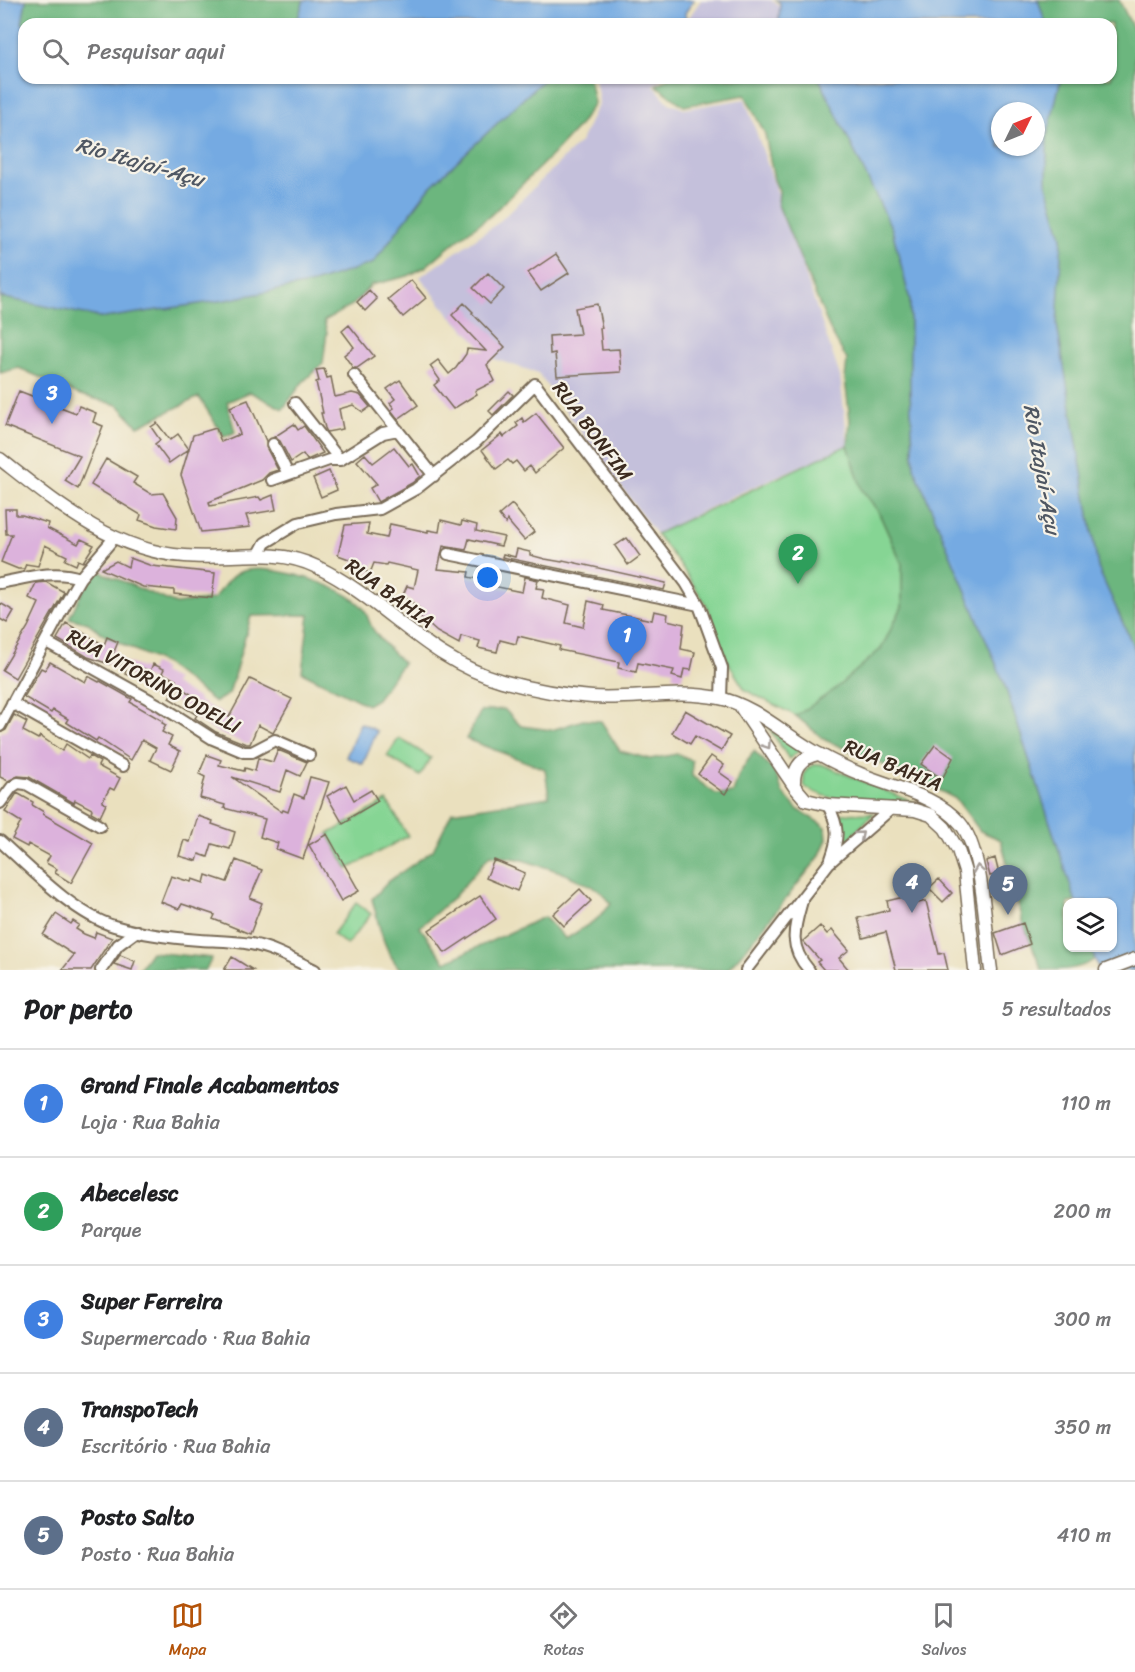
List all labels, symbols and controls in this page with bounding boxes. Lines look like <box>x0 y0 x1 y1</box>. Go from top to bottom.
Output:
search box <box>18 18 1117 84</box>
text: Pesquisar aqui <box>87 32 225 71</box>
icon: search <box>39 35 72 68</box>
north arrow <box>991 102 1045 156</box>
water label: Rio Itajaí-Açu <box>72 126 211 199</box>
pin: 3 <box>32 374 72 424</box>
street label: RUA BONFIM <box>543 374 642 489</box>
water label: Rio Itajaí-Açu <box>1012 401 1073 540</box>
pin: 2 <box>778 534 818 584</box>
street label: RUA BAHIA <box>338 549 442 638</box>
your location <box>473 563 502 592</box>
pin: 1 <box>608 616 646 666</box>
street label: RUA VITORINO ODELLI <box>60 619 247 744</box>
street label: RUA BAHIA <box>838 729 947 802</box>
one-way arrow <box>760 739 771 750</box>
one-way arrow <box>853 831 864 842</box>
pin: 4 <box>892 864 932 913</box>
one-way arrow <box>973 865 985 874</box>
pin: 5 <box>988 866 1028 915</box>
map controls <box>1063 898 1117 952</box>
button: layers <box>1063 898 1117 952</box>
text: Por perto <box>24 986 132 1032</box>
text: 5 resultados <box>1002 992 1111 1027</box>
text: Grand Finale Acabamentos <box>81 1066 339 1105</box>
text: 1 <box>39 1086 48 1121</box>
text: 110 m <box>1061 1086 1111 1121</box>
text: Loja · Rua Bahia <box>81 1105 220 1140</box>
text: Abecelesc <box>81 1174 179 1213</box>
text: 2 <box>38 1194 49 1229</box>
text: 200 m <box>1054 1194 1111 1229</box>
text: Parque <box>81 1213 141 1248</box>
text: Super Ferreira <box>81 1282 222 1321</box>
text: 3 <box>38 1302 49 1337</box>
text: 300 m <box>1054 1302 1111 1337</box>
text: Supermercado · Rua Bahia <box>81 1321 310 1356</box>
text: TranspoTech <box>81 1390 198 1429</box>
text: 4 <box>37 1410 50 1445</box>
text: 350 m <box>1055 1410 1111 1445</box>
text: Escritório · Rua Bahia <box>81 1429 270 1464</box>
text: Posto Salto <box>81 1498 194 1537</box>
text: 5 <box>37 1518 50 1553</box>
text: 410 m <box>1057 1518 1111 1553</box>
text: Posto · Rua Bahia <box>81 1537 234 1572</box>
tab: Mapa <box>169 1599 206 1664</box>
tab: Rotas <box>544 1599 584 1664</box>
tab: Salvos <box>921 1599 966 1664</box>

